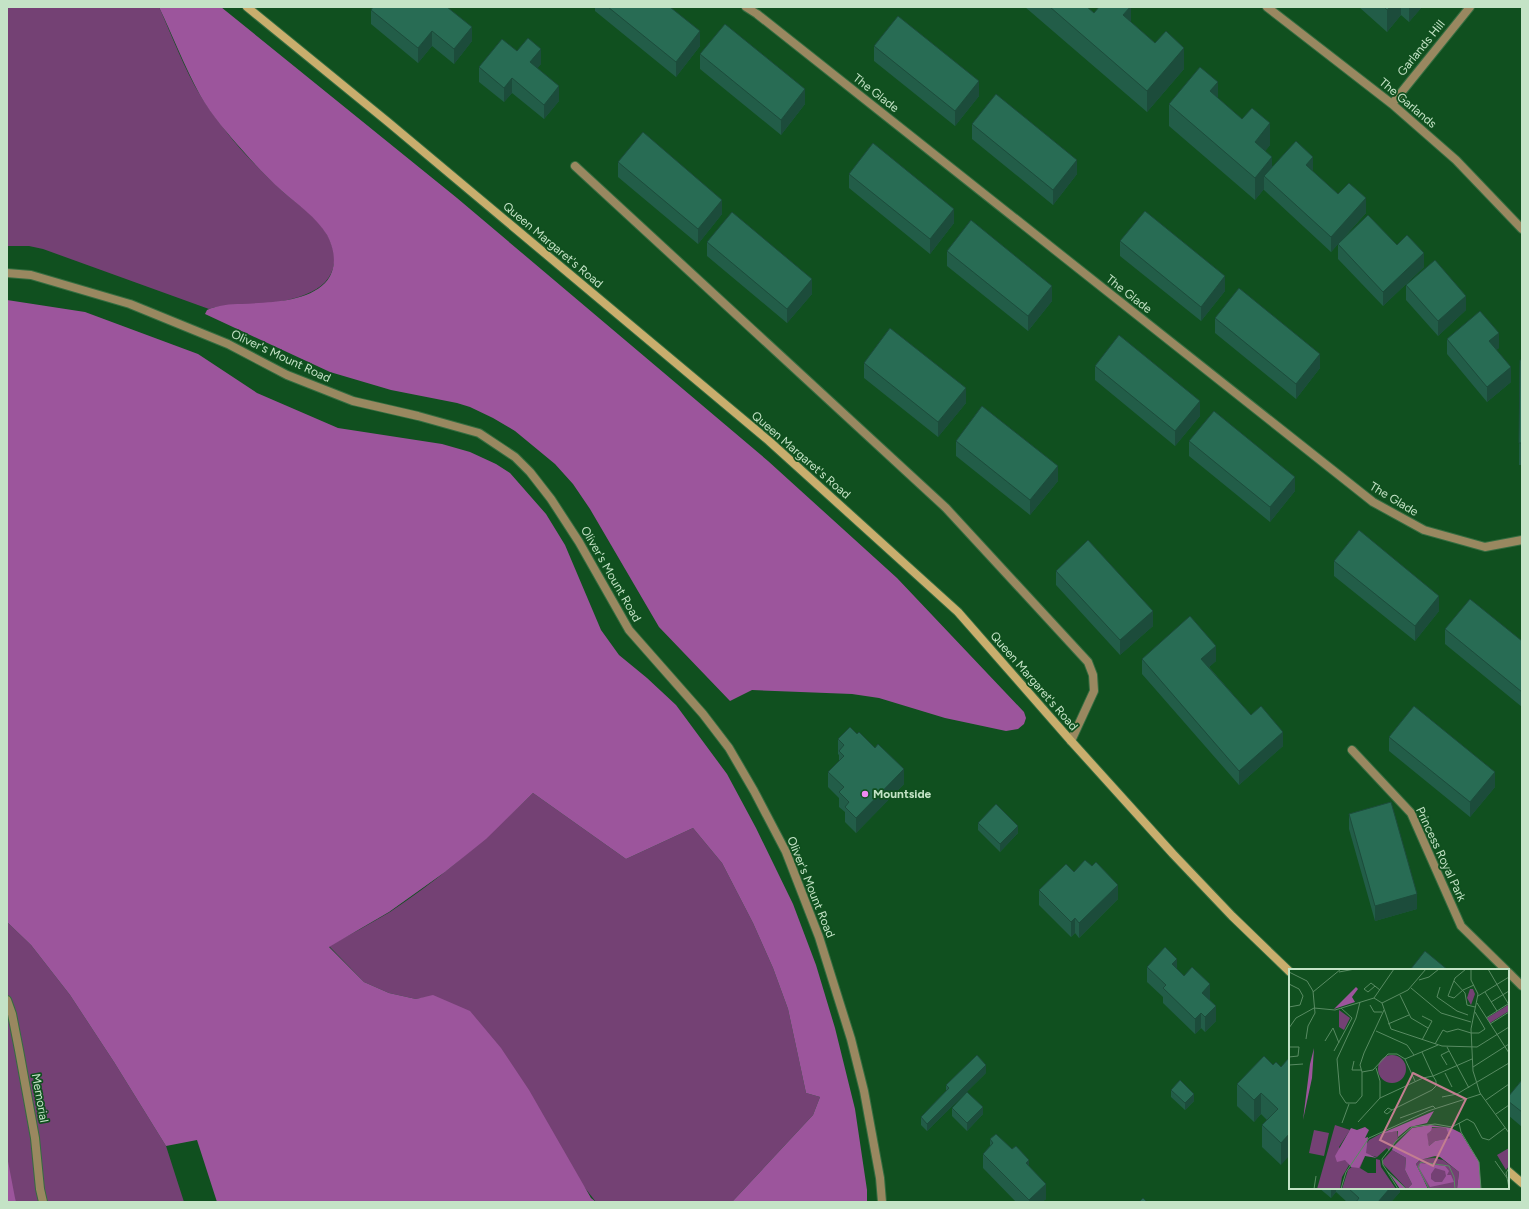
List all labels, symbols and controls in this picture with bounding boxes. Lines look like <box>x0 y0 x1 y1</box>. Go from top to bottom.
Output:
street label: Garlands Hill <box>1394 17 1448 79</box>
street label: The Glade <box>850 71 902 116</box>
street label: The Garlands <box>1377 75 1440 131</box>
street label: Queen Margaret's Road <box>500 199 606 291</box>
street label: The Glade <box>1103 272 1155 317</box>
street label: Oliver's Mount Road <box>229 327 333 385</box>
street label: Queen Margaret's Road <box>749 408 853 502</box>
street label: The Glade <box>1367 479 1421 519</box>
street label: Oliver's Mount Road <box>578 524 644 624</box>
street label: Queen Margaret's Road <box>987 629 1081 733</box>
place label: Mountside <box>873 787 932 801</box>
marker: Mountside <box>860 789 870 799</box>
street label: Princess Royal Park <box>1413 805 1469 904</box>
street label: Oliver's Mount Road <box>784 834 838 940</box>
inset map <box>1289 969 1509 1189</box>
street label: Memorial <box>29 1072 51 1124</box>

